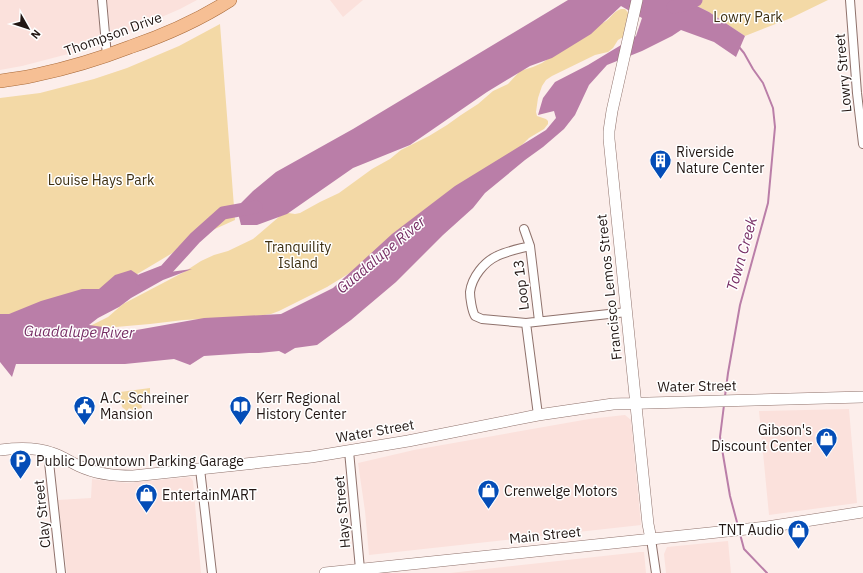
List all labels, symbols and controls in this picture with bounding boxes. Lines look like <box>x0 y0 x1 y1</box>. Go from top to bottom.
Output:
north arrow <box>8 8 48 48</box>
street label: Thompson Drive <box>62 8 165 60</box>
park label: Lowry Park <box>713 8 783 26</box>
text: N <box>28 27 44 42</box>
street label: Lowry Street <box>831 33 855 113</box>
place label: Riverside Nature Center <box>676 143 764 177</box>
building icon: Riverside Nature Center <box>648 147 674 180</box>
park label: Louise Hays Park <box>48 171 155 189</box>
water label: Guadalupe River <box>332 212 429 297</box>
street label: Francisco Lemos Street <box>592 213 626 361</box>
water label: Town Creek <box>722 215 761 293</box>
park label: Tranquility Island <box>265 238 331 272</box>
street label: Loop 13 <box>509 259 533 311</box>
water label: Guadalupe River <box>24 321 135 342</box>
street label: Water Street <box>657 376 737 396</box>
place label: A.C. Schreiner Mansion <box>100 389 189 423</box>
place label: Kerr Regional History Center <box>256 389 346 423</box>
public building icon: A.C. Schreiner Mansion <box>72 393 98 426</box>
library icon: Kerr Regional History Center <box>227 393 253 426</box>
street label: Water Street <box>334 415 416 447</box>
place label: Gibson's Discount Center <box>711 421 812 455</box>
shop icon: Gibson's Discount Center <box>814 425 840 458</box>
parking icon: Public Downtown Parking Garage <box>7 448 33 481</box>
place label: Public Downtown Parking Garage <box>36 452 244 470</box>
street label: Hays Street <box>330 475 354 549</box>
shop icon: Crenwelge Motors <box>476 478 502 511</box>
street label: Clay Street <box>29 479 55 549</box>
shop icon: EntertainMART <box>134 482 160 515</box>
place label: Crenwelge Motors <box>504 482 618 500</box>
place label: EntertainMART <box>162 486 257 504</box>
shop icon: TNT Audio <box>786 517 812 550</box>
place label: TNT Audio <box>718 521 784 539</box>
street label: Main Street <box>508 522 582 548</box>

